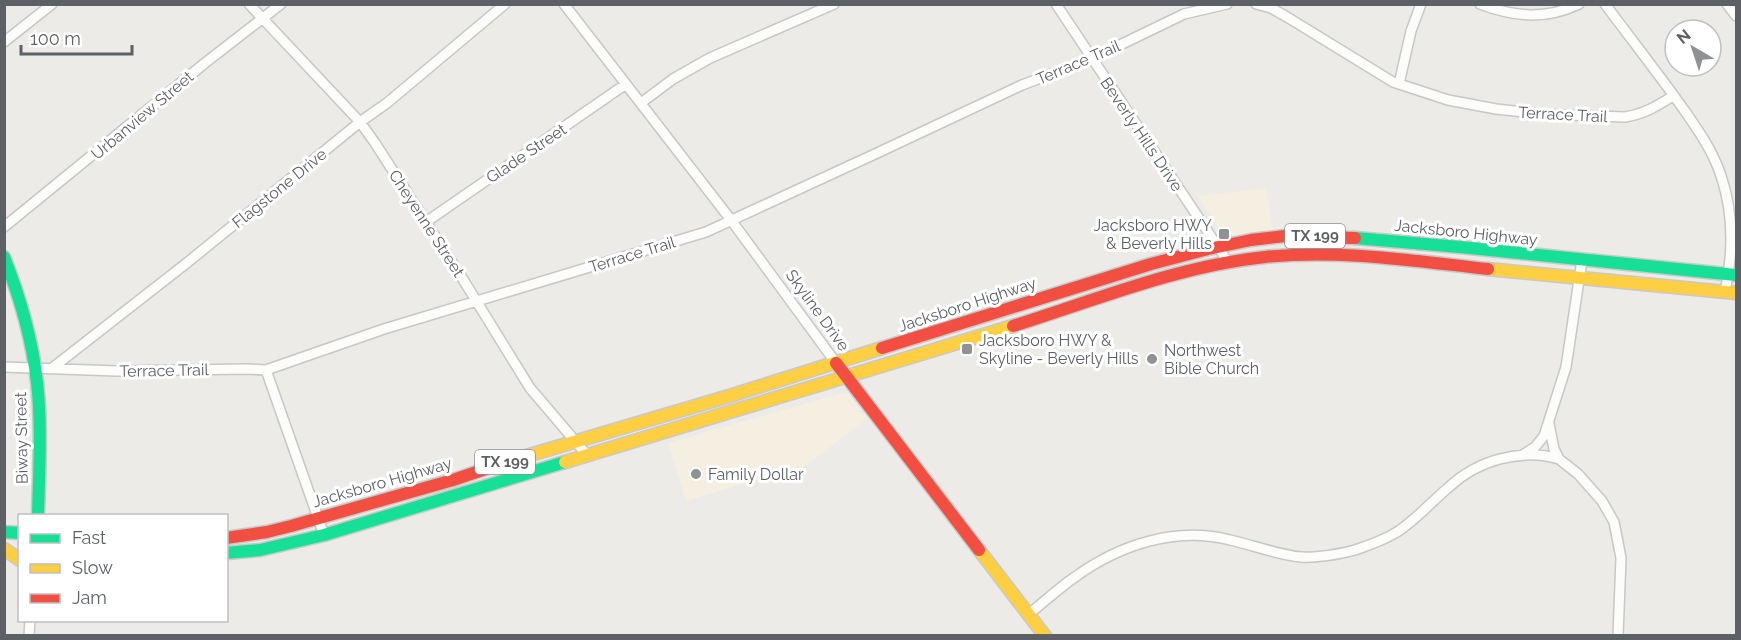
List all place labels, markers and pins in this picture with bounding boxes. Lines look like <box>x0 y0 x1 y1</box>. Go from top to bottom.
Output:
place label: Jacksboro HWY & Beverly Hills <box>1093 216 1213 253</box>
marker: Jacksboro HWY & Beverly Hills <box>1217 227 1231 241</box>
place label: Jacksboro HWY & Skyline - Beverly Hills <box>979 331 1139 368</box>
place label: Northwest Bible Church <box>1164 341 1259 378</box>
marker: Jacksboro HWY & Skyline - Beverly Hills <box>960 342 974 356</box>
marker: Northwest Bible Church <box>1145 352 1159 366</box>
place label: Family Dollar <box>708 465 804 484</box>
marker: Family Dollar <box>689 467 703 481</box>

